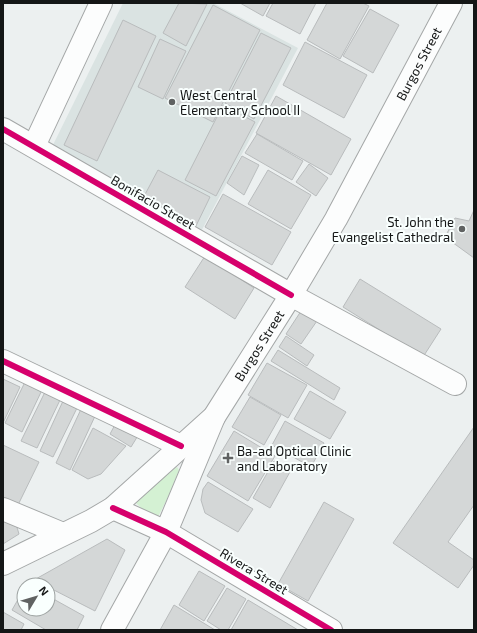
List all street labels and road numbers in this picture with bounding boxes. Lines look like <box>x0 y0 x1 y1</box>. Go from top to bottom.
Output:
street label: Burgos Street <box>393 24 445 103</box>
street label: Bonifacio Street <box>108 171 198 233</box>
street label: Burgos Street <box>231 307 288 384</box>
street label: Rivera Street <box>217 544 291 598</box>

